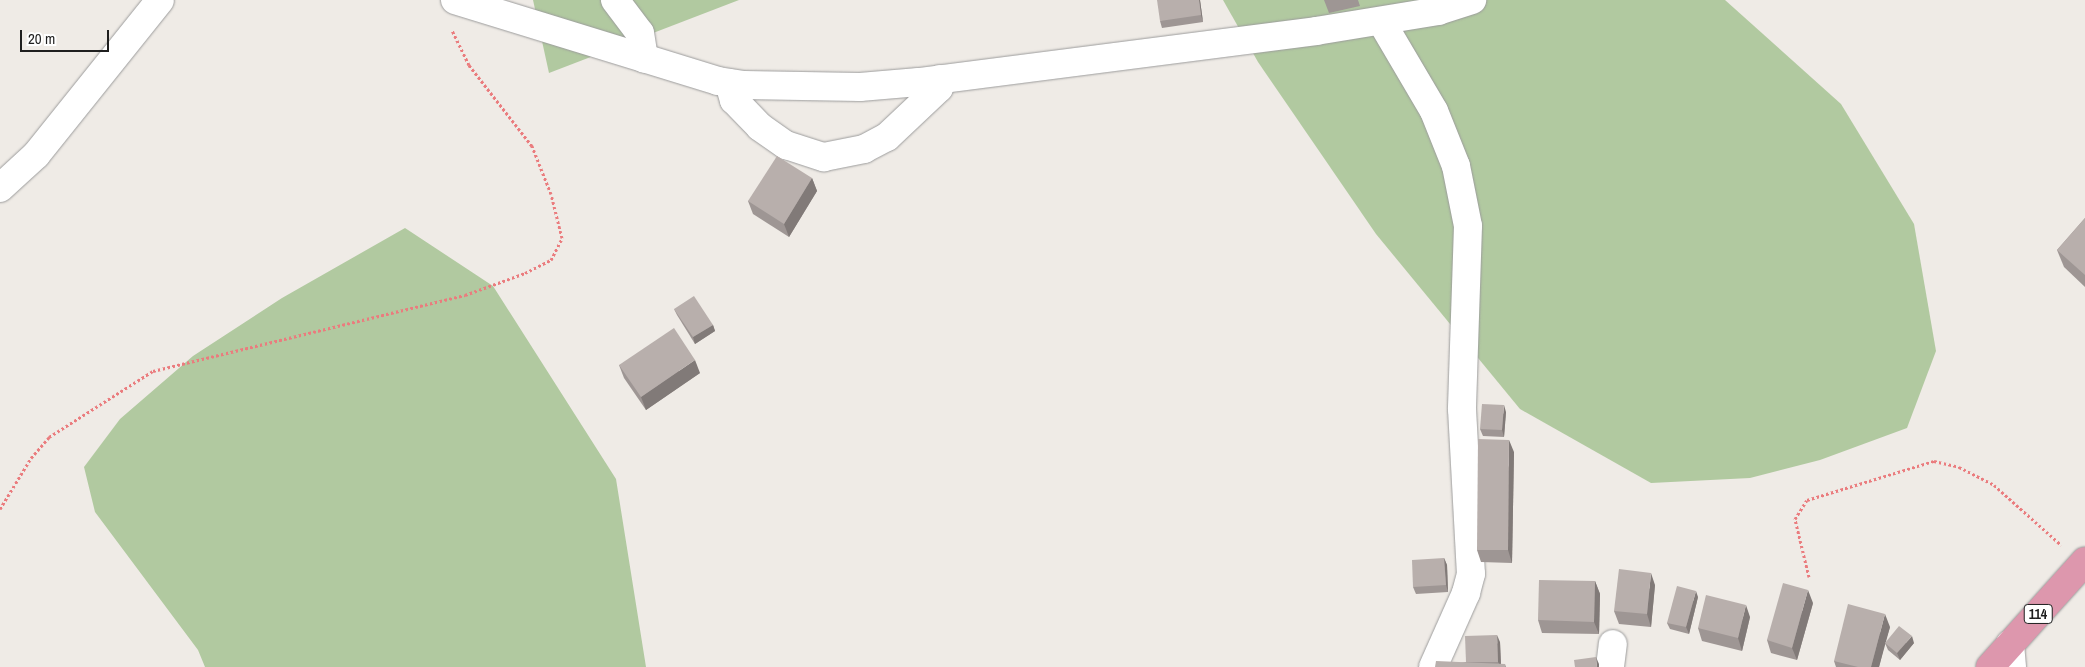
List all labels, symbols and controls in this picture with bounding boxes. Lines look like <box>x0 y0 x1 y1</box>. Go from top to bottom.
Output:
scale bar <box>22 20 111 52</box>
text: 20 m <box>28 28 55 49</box>
road number: 114 <box>2023 602 2053 626</box>

